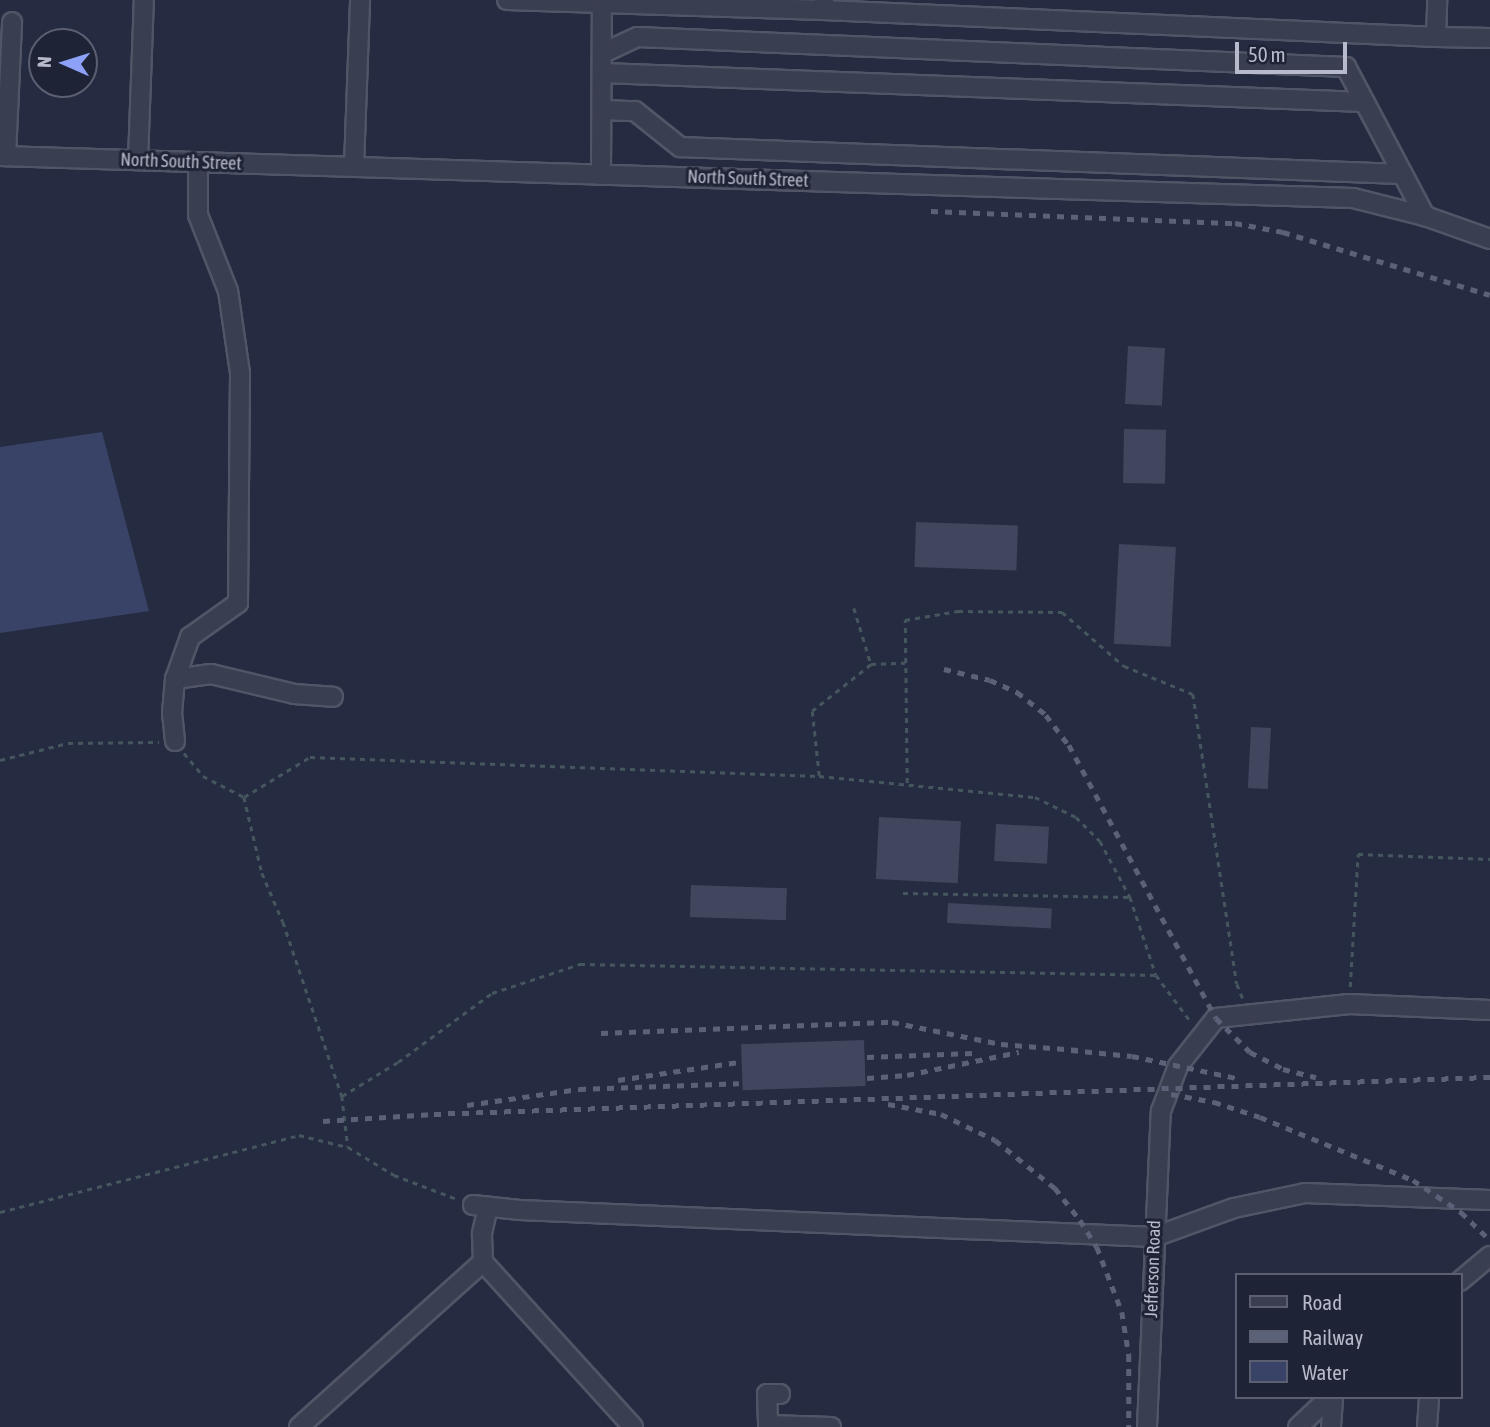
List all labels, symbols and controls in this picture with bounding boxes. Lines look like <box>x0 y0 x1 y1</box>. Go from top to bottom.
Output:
north arrow <box>28 28 98 98</box>
scale bar <box>1238 28 1350 72</box>
text: 50 m <box>1248 42 1286 66</box>
text: N <box>33 56 55 68</box>
street label: North South Street <box>120 149 242 175</box>
street label: North South Street <box>687 166 809 192</box>
street label: Jefferson Road <box>1141 1220 1165 1318</box>
legend <box>1234 1273 1462 1399</box>
text: Road <box>1302 1290 1342 1314</box>
text: Railway <box>1302 1325 1363 1349</box>
text: Water <box>1302 1360 1348 1384</box>

